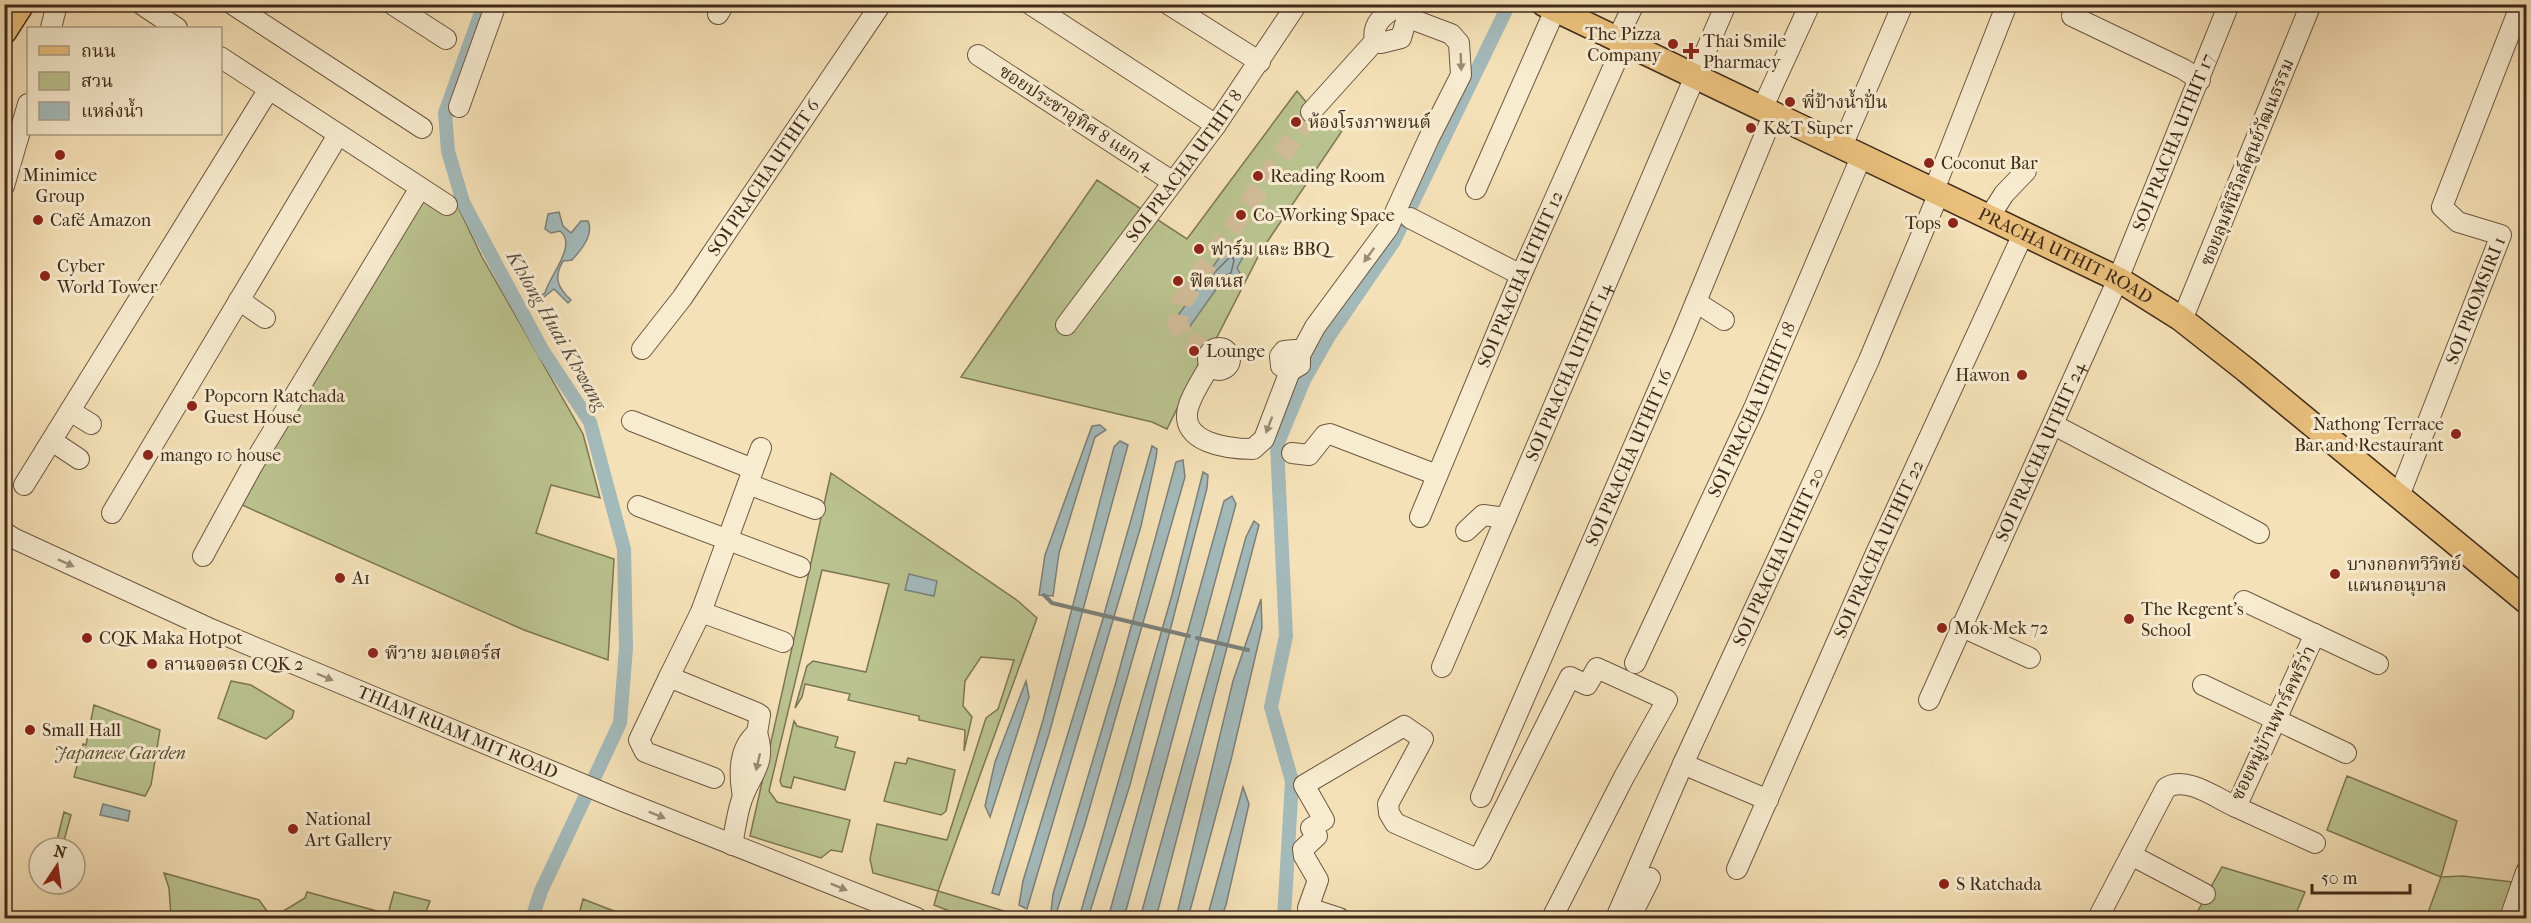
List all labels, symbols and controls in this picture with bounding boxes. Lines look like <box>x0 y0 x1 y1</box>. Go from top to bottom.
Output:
place label: The Pizza Company <box>1585 24 1662 66</box>
legend <box>27 27 222 135</box>
place label: Thai Smile Pharmacy <box>1703 31 1787 73</box>
marker: The Pizza Company <box>1666 37 1680 51</box>
text: ถนน <box>81 41 116 62</box>
marker: Thai Smile Pharmacy <box>1684 44 1698 58</box>
street label: SOI PRACHA UTHIT 17 <box>2128 50 2219 234</box>
one-way arrow <box>1456 52 1465 71</box>
street label: ซอยลุมพินีวิลล์ศูนย์วัฒนธรรม <box>2195 55 2300 269</box>
street label: ซอยประชาอุทิศ 8 แยก 4 <box>994 61 1157 177</box>
text: สวน <box>81 71 113 92</box>
street label: SOI PRACHA UTHIT 8 <box>1122 86 1247 247</box>
place label: พี่ป้างน้ำปั่น <box>1802 88 1888 113</box>
marker: พี่ป้างน้ำปั่น <box>1783 95 1797 109</box>
street label: SOI PRACHA UTHIT 6 <box>703 96 824 260</box>
text: แหล่งน้ำ <box>81 97 144 122</box>
place label: ห้องโรงภาพยนต์ <box>1308 109 1431 133</box>
marker: ห้องโรงภาพยนต์ <box>1289 115 1303 129</box>
place label: K&T Super <box>1763 118 1853 139</box>
marker: K&T Super <box>1744 121 1758 135</box>
marker: Minimice Group <box>53 148 67 162</box>
place label: Coconut Bar <box>1941 153 2038 174</box>
marker: Coconut Bar <box>1922 156 1936 170</box>
place label: Minimice Group <box>23 165 97 207</box>
place label: Reading Room <box>1270 166 1385 187</box>
marker: Reading Room <box>1251 169 1265 183</box>
street label: SOI PRACHA UTHIT 12 <box>1473 188 1568 371</box>
street label: PRACHA UTHIT ROAD <box>1975 204 2156 309</box>
place label: Co-Working Space <box>1253 205 1395 226</box>
marker: Co-Working Space <box>1234 208 1248 222</box>
place label: Café Amazon <box>50 210 152 231</box>
marker: Café Amazon <box>31 213 45 227</box>
place label: Tops <box>1905 213 1941 234</box>
marker: Tops <box>1946 216 1960 230</box>
street label: SOI PROMSIRI 1 <box>2442 234 2510 367</box>
place label: ฟาร์ม และ BBQ <box>1211 238 1336 260</box>
marker: ฟาร์ม และ BBQ <box>1192 242 1206 256</box>
water label: Khlong Huai Khwang <box>501 245 612 415</box>
one-way arrow <box>1363 247 1375 262</box>
place label: Cyber World Tower <box>56 256 158 298</box>
marker: Cyber World Tower <box>38 269 52 283</box>
place label: ฟิตเนส <box>1190 271 1244 292</box>
marker: ฟิตเนส <box>1171 274 1185 288</box>
street label: SOI PRACHA UTHIT 14 <box>1521 280 1616 464</box>
street label: SOI PRACHA UTHIT 18 <box>1704 319 1800 501</box>
place label: Lounge <box>1206 341 1265 362</box>
marker: Lounge <box>1187 344 1201 358</box>
street label: SOI PRACHA UTHIT 24 <box>1991 359 2090 545</box>
place label: Hawon <box>1955 365 2011 386</box>
street label: SOI PRACHA UTHIT 16 <box>1581 366 1677 550</box>
marker: Hawon <box>2015 368 2029 382</box>
place label: Popcorn Ratchada Guest House <box>204 386 345 428</box>
marker: Popcorn Ratchada Guest House <box>185 399 199 413</box>
place label: Nathong Terrace Bar and Restaurant <box>2294 414 2445 456</box>
one-way arrow <box>1264 416 1273 434</box>
marker: Nathong Terrace Bar and Restaurant <box>2449 427 2463 441</box>
place label: mango 10 house <box>160 445 281 466</box>
marker: mango 10 house <box>141 448 155 462</box>
street label: SOI PRACHA UTHIT 22 <box>1830 457 1928 641</box>
street label: SOI PRACHA UTHIT 20 <box>1729 465 1829 649</box>
place label: บางกอกทวิวิทย์ แผนกอนุบาล <box>2347 553 2461 597</box>
one-way arrow <box>58 558 75 567</box>
marker: บางกอกทวิวิทย์ แผนกอนุบาล <box>2328 567 2342 581</box>
place label: A1 <box>351 568 370 589</box>
marker: A1 <box>333 571 347 585</box>
place label: The Regent's School <box>2141 599 2244 641</box>
marker: The Regent's School <box>2122 612 2136 626</box>
place label: Mok Mek 72 <box>1954 618 2049 639</box>
marker: Mok Mek 72 <box>1935 621 1949 635</box>
place label: CQK Maka Hotpot <box>99 628 243 649</box>
marker: CQK Maka Hotpot <box>80 631 94 645</box>
place label: พีวาย มอเตอร์ส <box>385 642 501 664</box>
street label: ซอยหมู่บ้านพาร์คพรีว่า <box>2226 642 2320 804</box>
marker: พีวาย มอเตอร์ส <box>366 646 380 660</box>
place label: ลานจอดรถ CQK 2 <box>164 654 304 675</box>
marker: ลานจอดรถ CQK 2 <box>145 657 159 671</box>
one-way arrow <box>317 672 335 682</box>
street label: THIAM RUAM MIT ROAD <box>354 681 561 784</box>
place label: Small Hall <box>42 720 121 741</box>
marker: Small Hall <box>23 723 37 737</box>
park label: Japanese Garden <box>54 743 186 764</box>
one-way arrow <box>753 753 762 772</box>
place label: National Art Gallery <box>304 809 393 851</box>
one-way arrow <box>649 810 667 820</box>
marker: National Art Gallery <box>286 822 300 836</box>
north arrow <box>27 836 87 896</box>
text: N <box>52 841 69 863</box>
scale bar <box>2312 857 2410 895</box>
text: 50 m <box>2321 868 2358 889</box>
place label: S Ratchada <box>1956 874 2042 895</box>
marker: S Ratchada <box>1937 877 1951 891</box>
one-way arrow <box>830 882 848 892</box>

